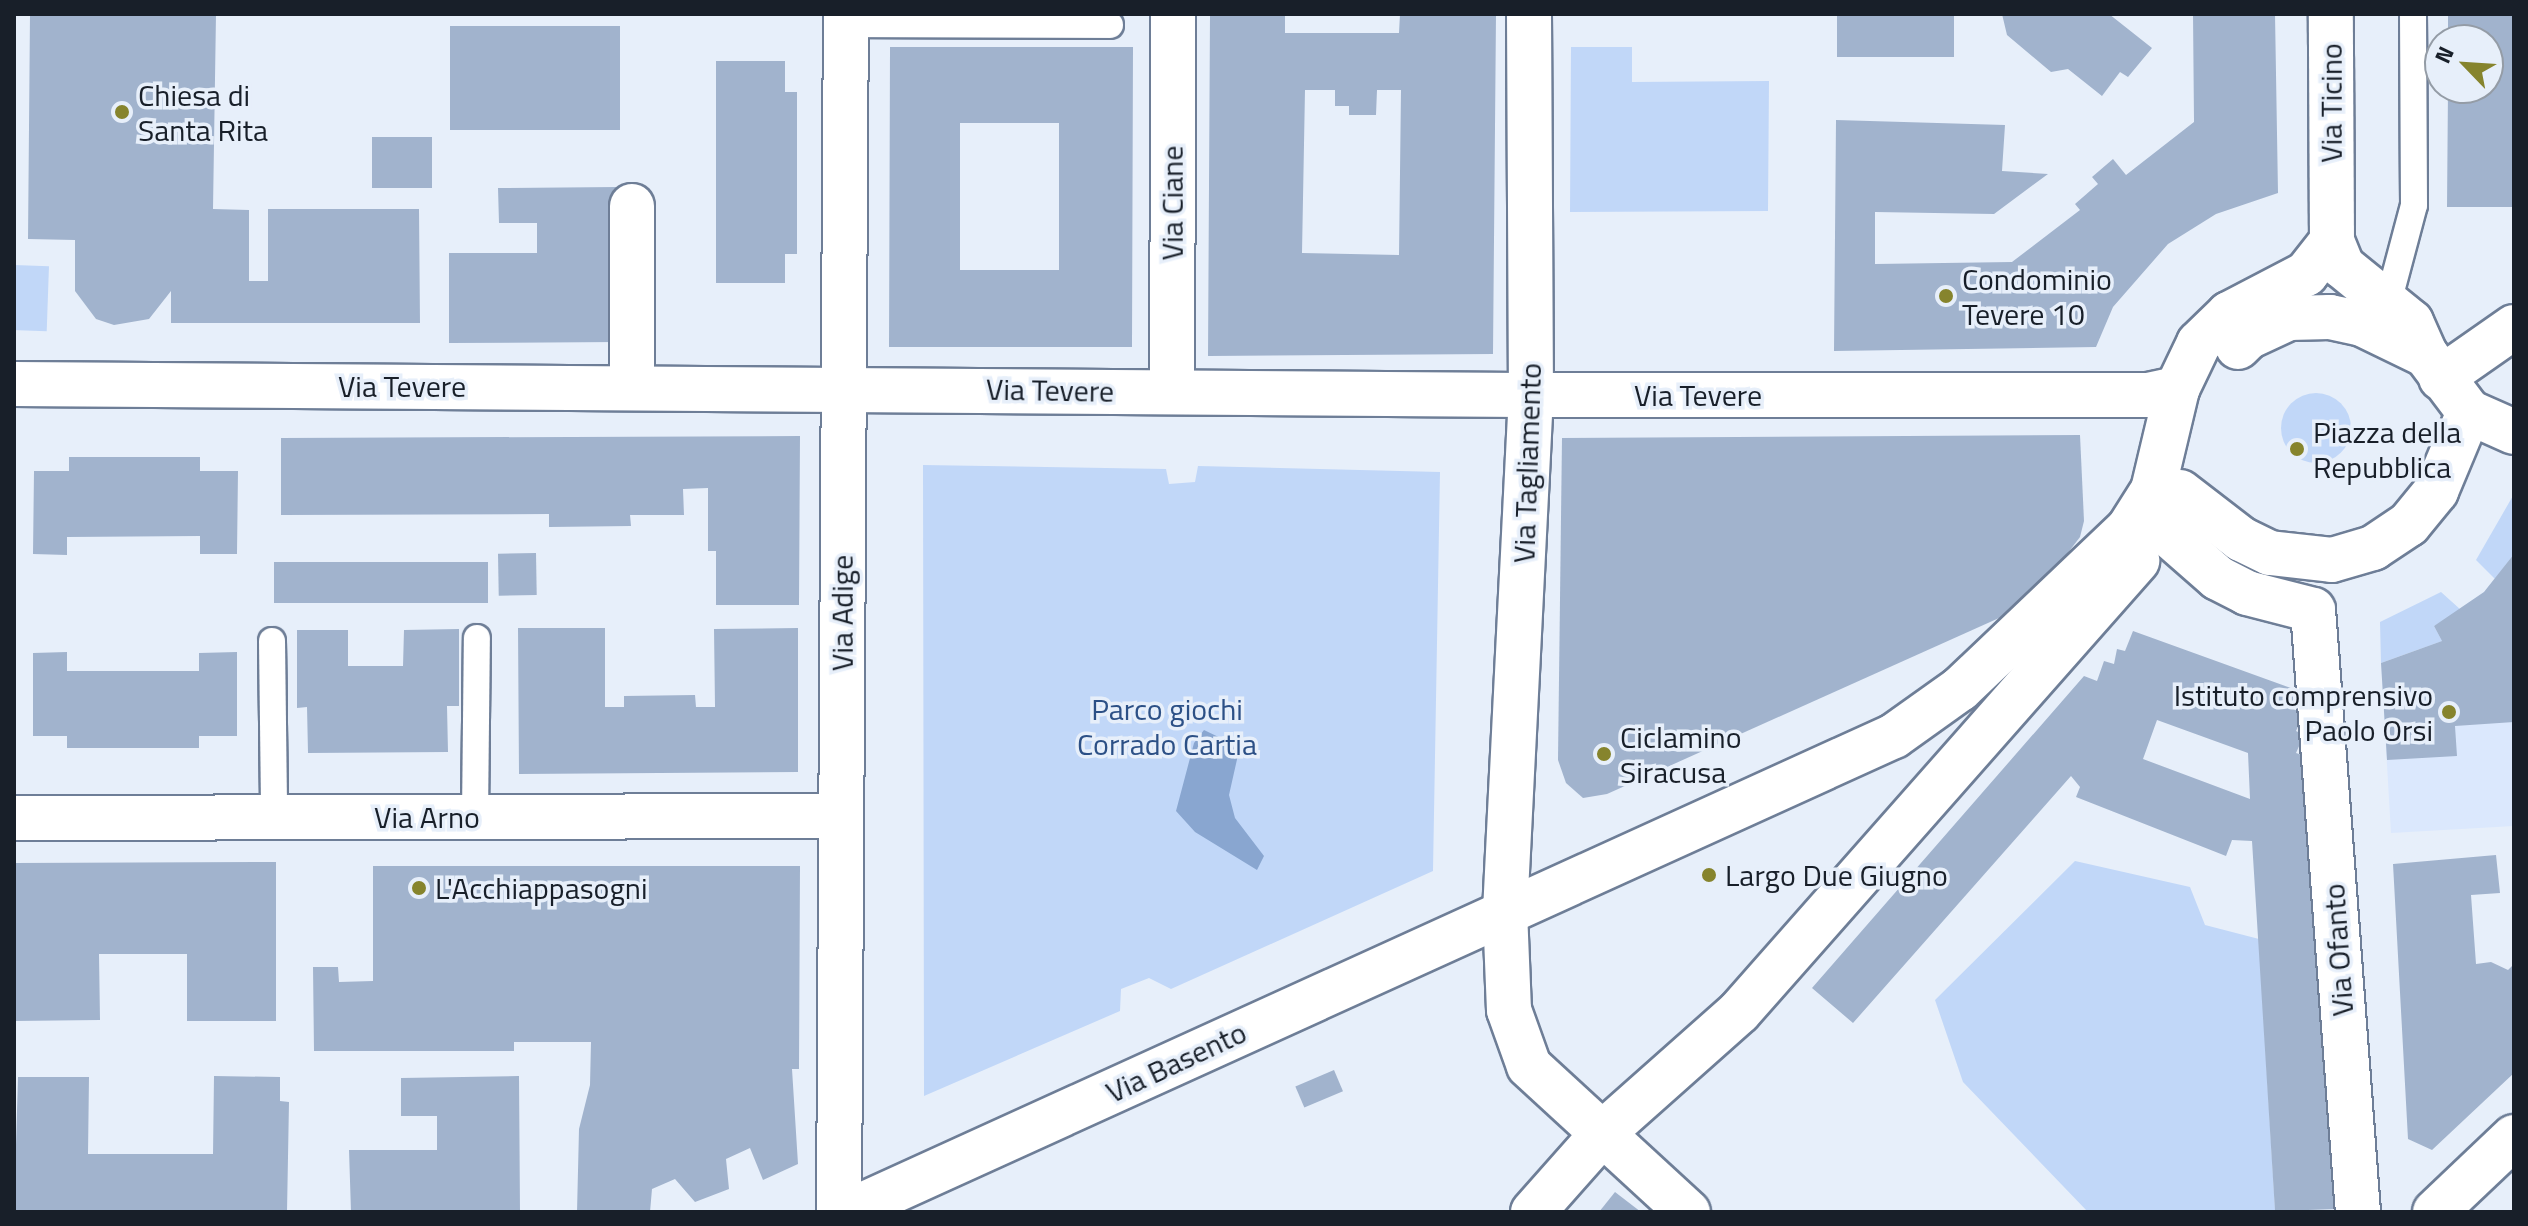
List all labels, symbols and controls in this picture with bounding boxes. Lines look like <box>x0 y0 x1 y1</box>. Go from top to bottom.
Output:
north arrow <box>2424 24 2504 104</box>
text: N <box>2425 41 2463 69</box>
street label: Via Ticino <box>2313 43 2349 163</box>
place label: Chiesa di Santa Rita <box>138 77 268 148</box>
marker: Chiesa di Santa Rita <box>113 103 131 121</box>
street label: Via Ciane <box>1154 146 1190 260</box>
place label: Condominio Tevere 10 <box>1962 261 2112 332</box>
marker: Condominio Tevere 10 <box>1937 287 1955 305</box>
street label: Via Tagliamento <box>1506 362 1548 564</box>
street label: Via Tevere <box>338 368 466 404</box>
street label: Via Tevere <box>986 371 1114 409</box>
street label: Via Tevere <box>1634 377 1762 413</box>
place label: Piazza della Repubblica <box>2313 414 2461 484</box>
marker: Piazza della Repubblica <box>2288 440 2306 458</box>
street label: Via Adige <box>824 555 860 671</box>
place label: Istituto comprensivo Paolo Orsi <box>2174 677 2433 748</box>
park label: Parco giochi Corrado Cartia <box>1077 691 1257 762</box>
marker: Istituto comprensivo Paolo Orsi <box>2440 703 2458 721</box>
place label: Ciclamino Siracusa <box>1620 719 1742 790</box>
marker: Ciclamino Siracusa <box>1595 745 1613 763</box>
street label: Via Arno <box>374 799 480 835</box>
place label: Largo Due Giugno <box>1725 857 1948 893</box>
marker: Largo Due Giugno <box>1700 866 1718 884</box>
place label: L'Acchiappasogni <box>435 870 648 906</box>
marker: L'Acchiappasogni <box>410 879 428 897</box>
street label: Via Ofanto <box>2315 883 2361 1017</box>
street label: Via Basento <box>1100 1014 1252 1110</box>

